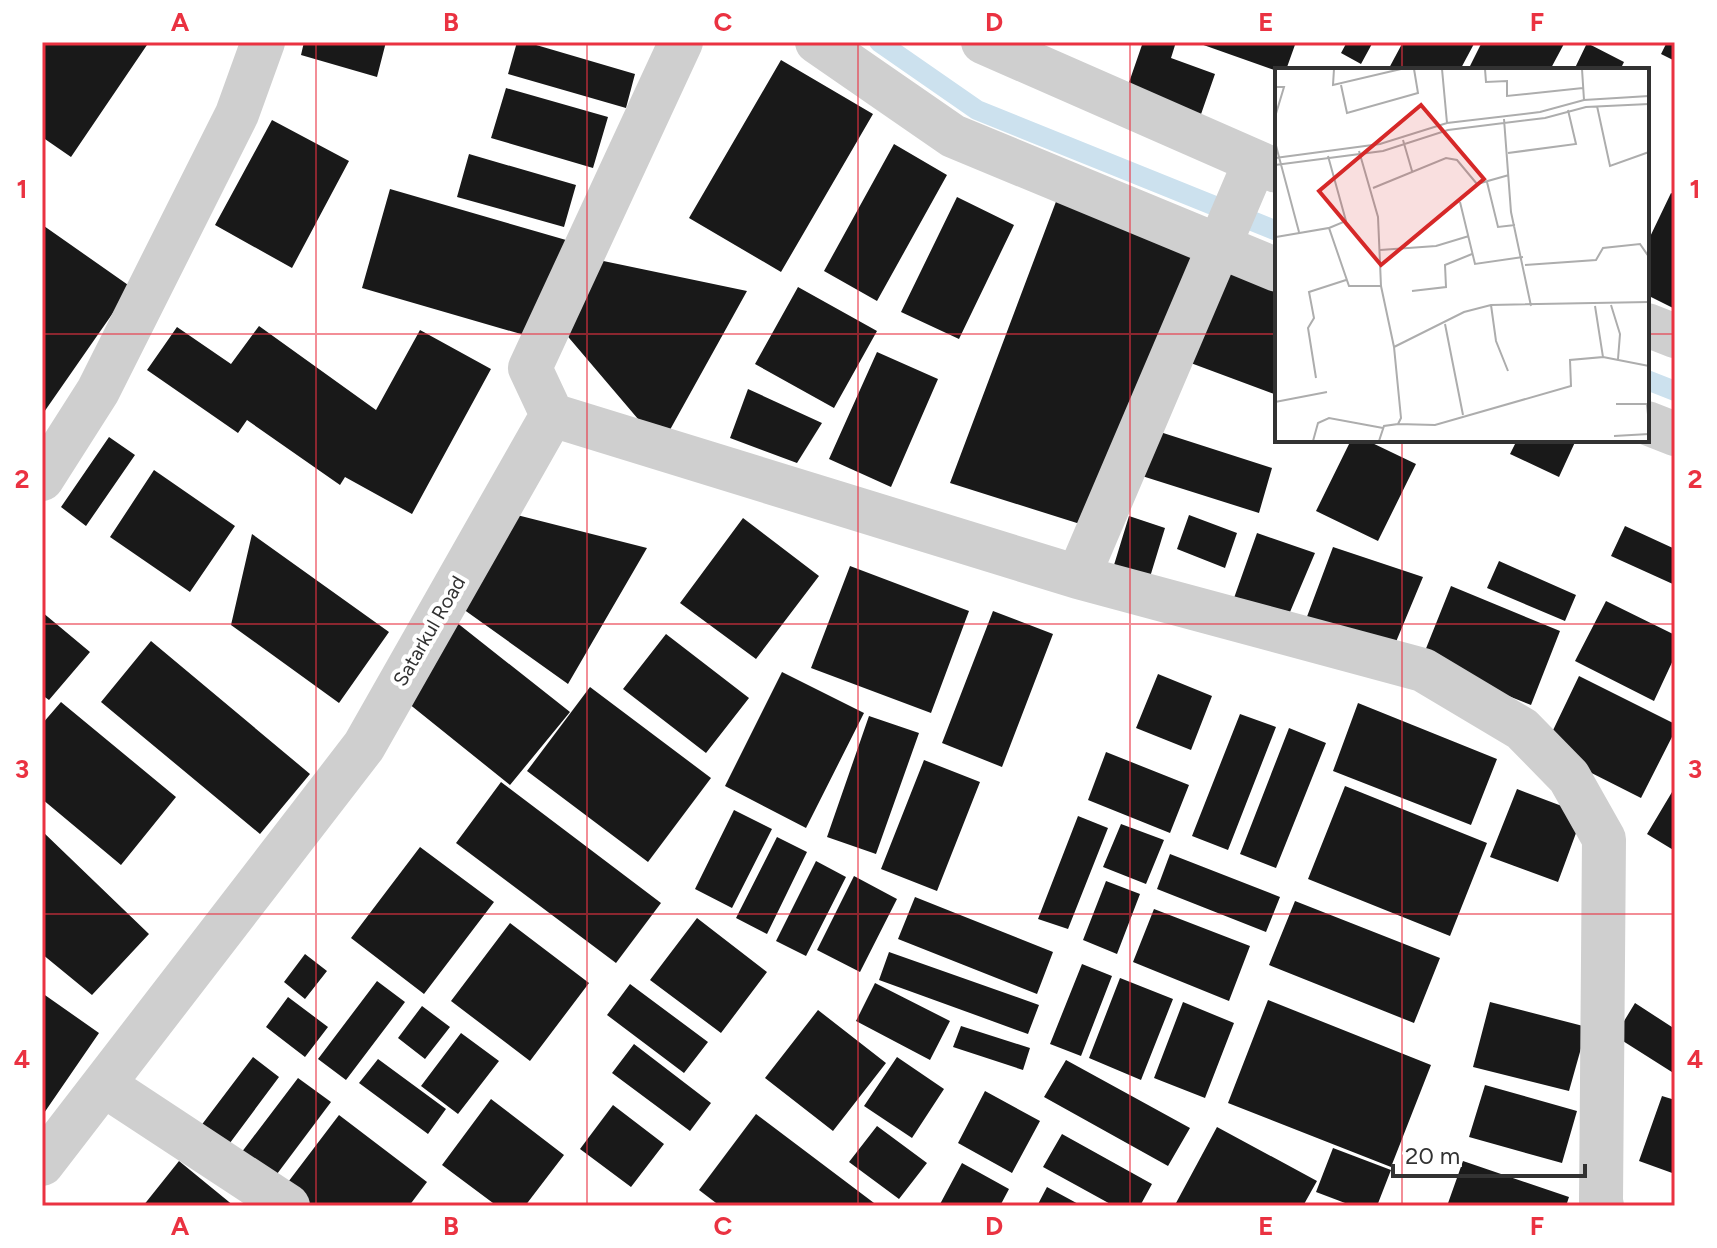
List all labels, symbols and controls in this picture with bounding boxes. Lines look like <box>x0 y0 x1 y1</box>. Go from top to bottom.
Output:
text: A <box>171 6 190 38</box>
text: B <box>443 6 459 38</box>
text: C <box>714 6 733 38</box>
text: D <box>985 6 1003 38</box>
text: E <box>1258 6 1274 38</box>
text: F <box>1530 6 1544 38</box>
inset map <box>1275 68 1649 442</box>
text: 1 <box>17 173 27 205</box>
text: 1 <box>1690 173 1700 205</box>
text: 2 <box>14 463 30 495</box>
text: 2 <box>1687 463 1703 495</box>
street label: Satarkul Road <box>388 572 470 690</box>
text: 3 <box>15 753 29 785</box>
text: 3 <box>1688 753 1702 785</box>
text: 4 <box>14 1043 30 1075</box>
text: 4 <box>1687 1043 1703 1075</box>
scale bar <box>1393 1128 1585 1178</box>
text: 20 m <box>1405 1141 1460 1170</box>
text: A <box>171 1210 190 1242</box>
text: B <box>443 1210 459 1242</box>
text: C <box>714 1210 733 1242</box>
text: D <box>985 1210 1003 1242</box>
text: E <box>1258 1210 1274 1242</box>
text: F <box>1530 1210 1544 1242</box>

